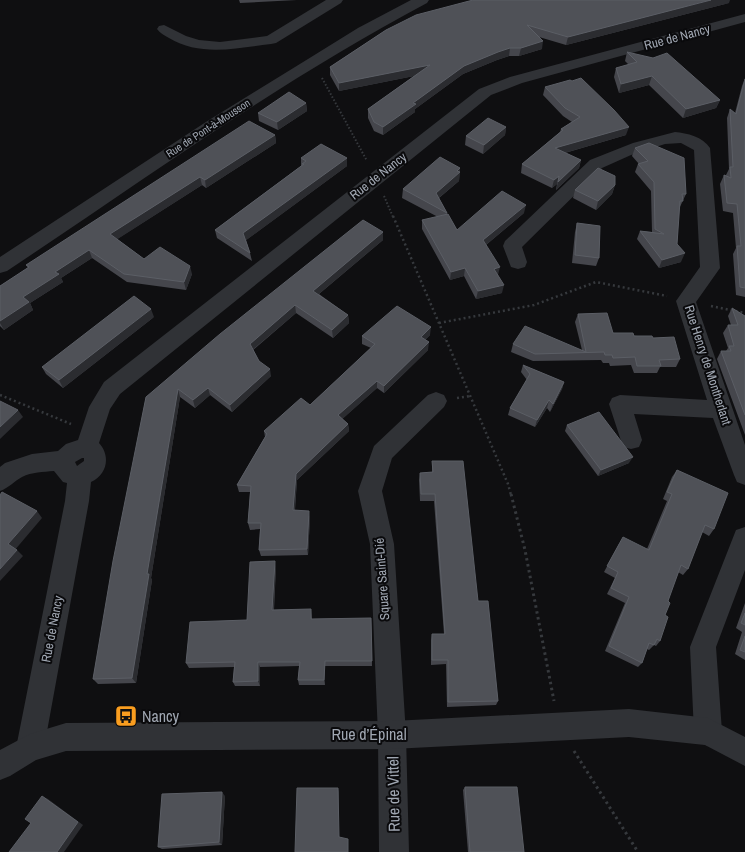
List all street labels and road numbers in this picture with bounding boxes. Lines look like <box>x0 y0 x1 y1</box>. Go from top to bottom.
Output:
street label: Rue de Nancy <box>642 20 712 54</box>
street label: Rue de Pont-à-Mousson <box>163 96 253 160</box>
street label: Rue de Nancy <box>346 148 410 203</box>
street label: Rue Henry de Montherlant <box>681 303 735 427</box>
street label: Square Saint-Dié <box>371 537 393 621</box>
street label: Rue de Nancy <box>37 594 67 664</box>
street label: Rue d’Épinal <box>331 723 407 745</box>
street label: Rue de Vittel <box>381 756 405 832</box>

